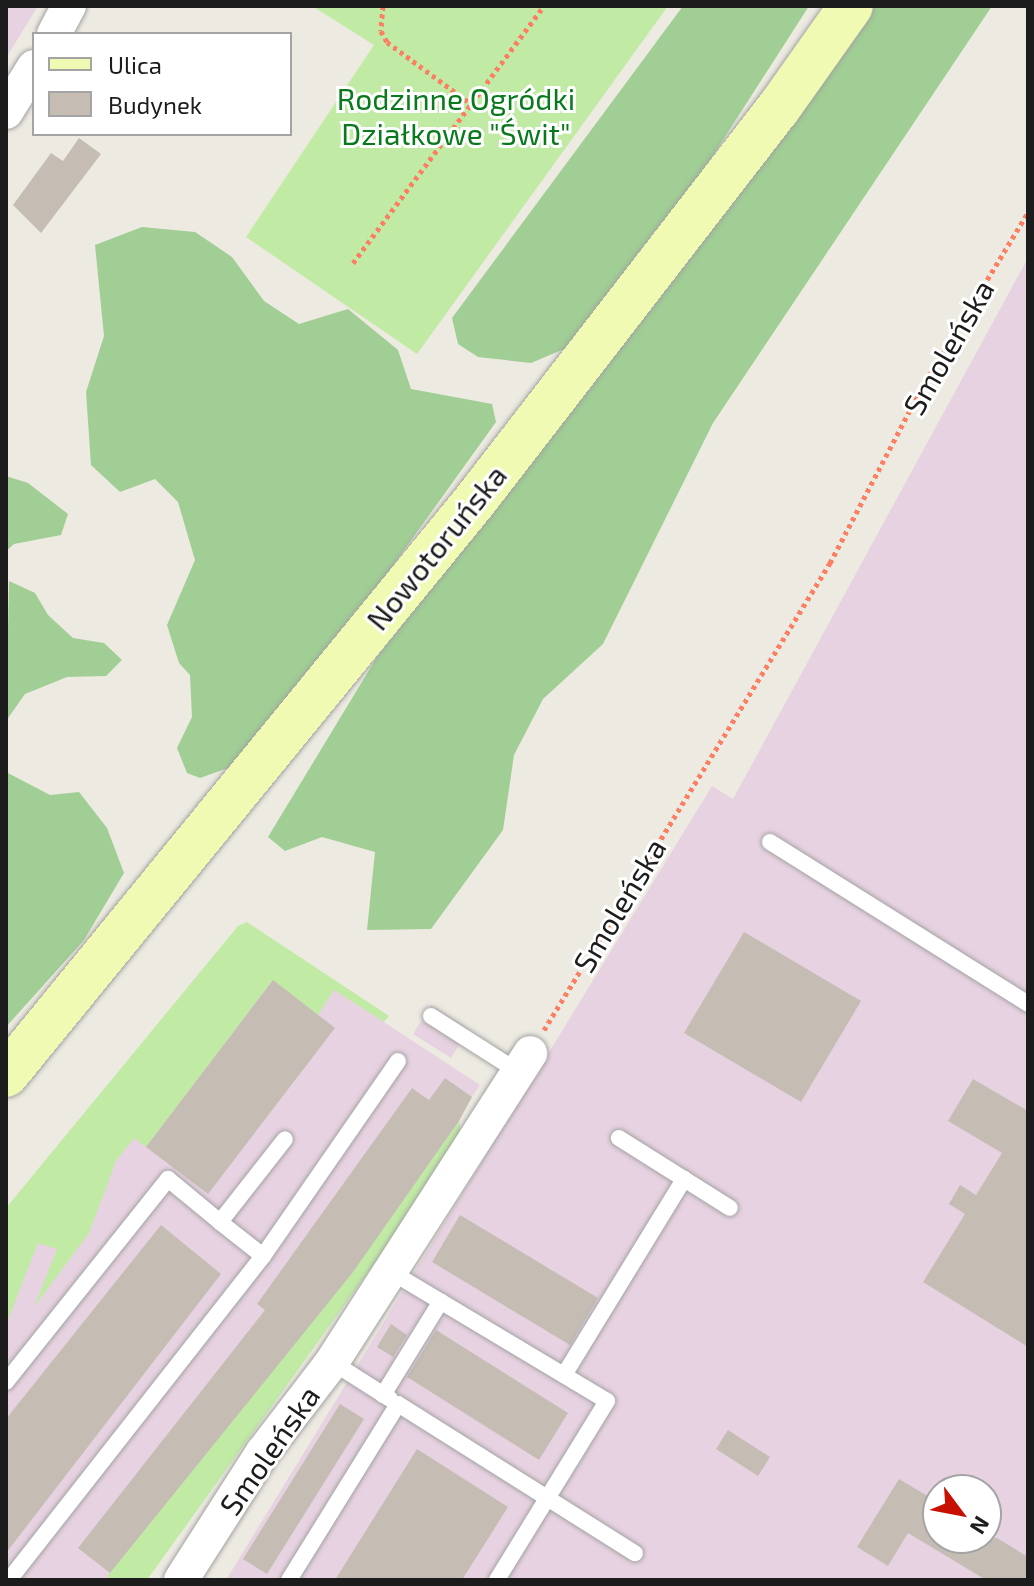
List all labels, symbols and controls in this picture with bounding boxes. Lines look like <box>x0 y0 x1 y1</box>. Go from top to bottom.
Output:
legend <box>32 32 292 136</box>
text: Ulica <box>108 50 162 79</box>
park label: Rodzinne Ogródki Działkowe "Świt" <box>337 80 575 150</box>
text: Budynek <box>108 90 202 119</box>
street label: Smoleńska <box>895 273 1001 421</box>
street label: Nowotoruńska <box>359 457 513 637</box>
street label: Smoleńska <box>565 832 673 978</box>
street label: Smoleńska <box>211 1378 327 1522</box>
north arrow <box>922 1474 1002 1554</box>
text: N <box>965 1512 996 1539</box>

